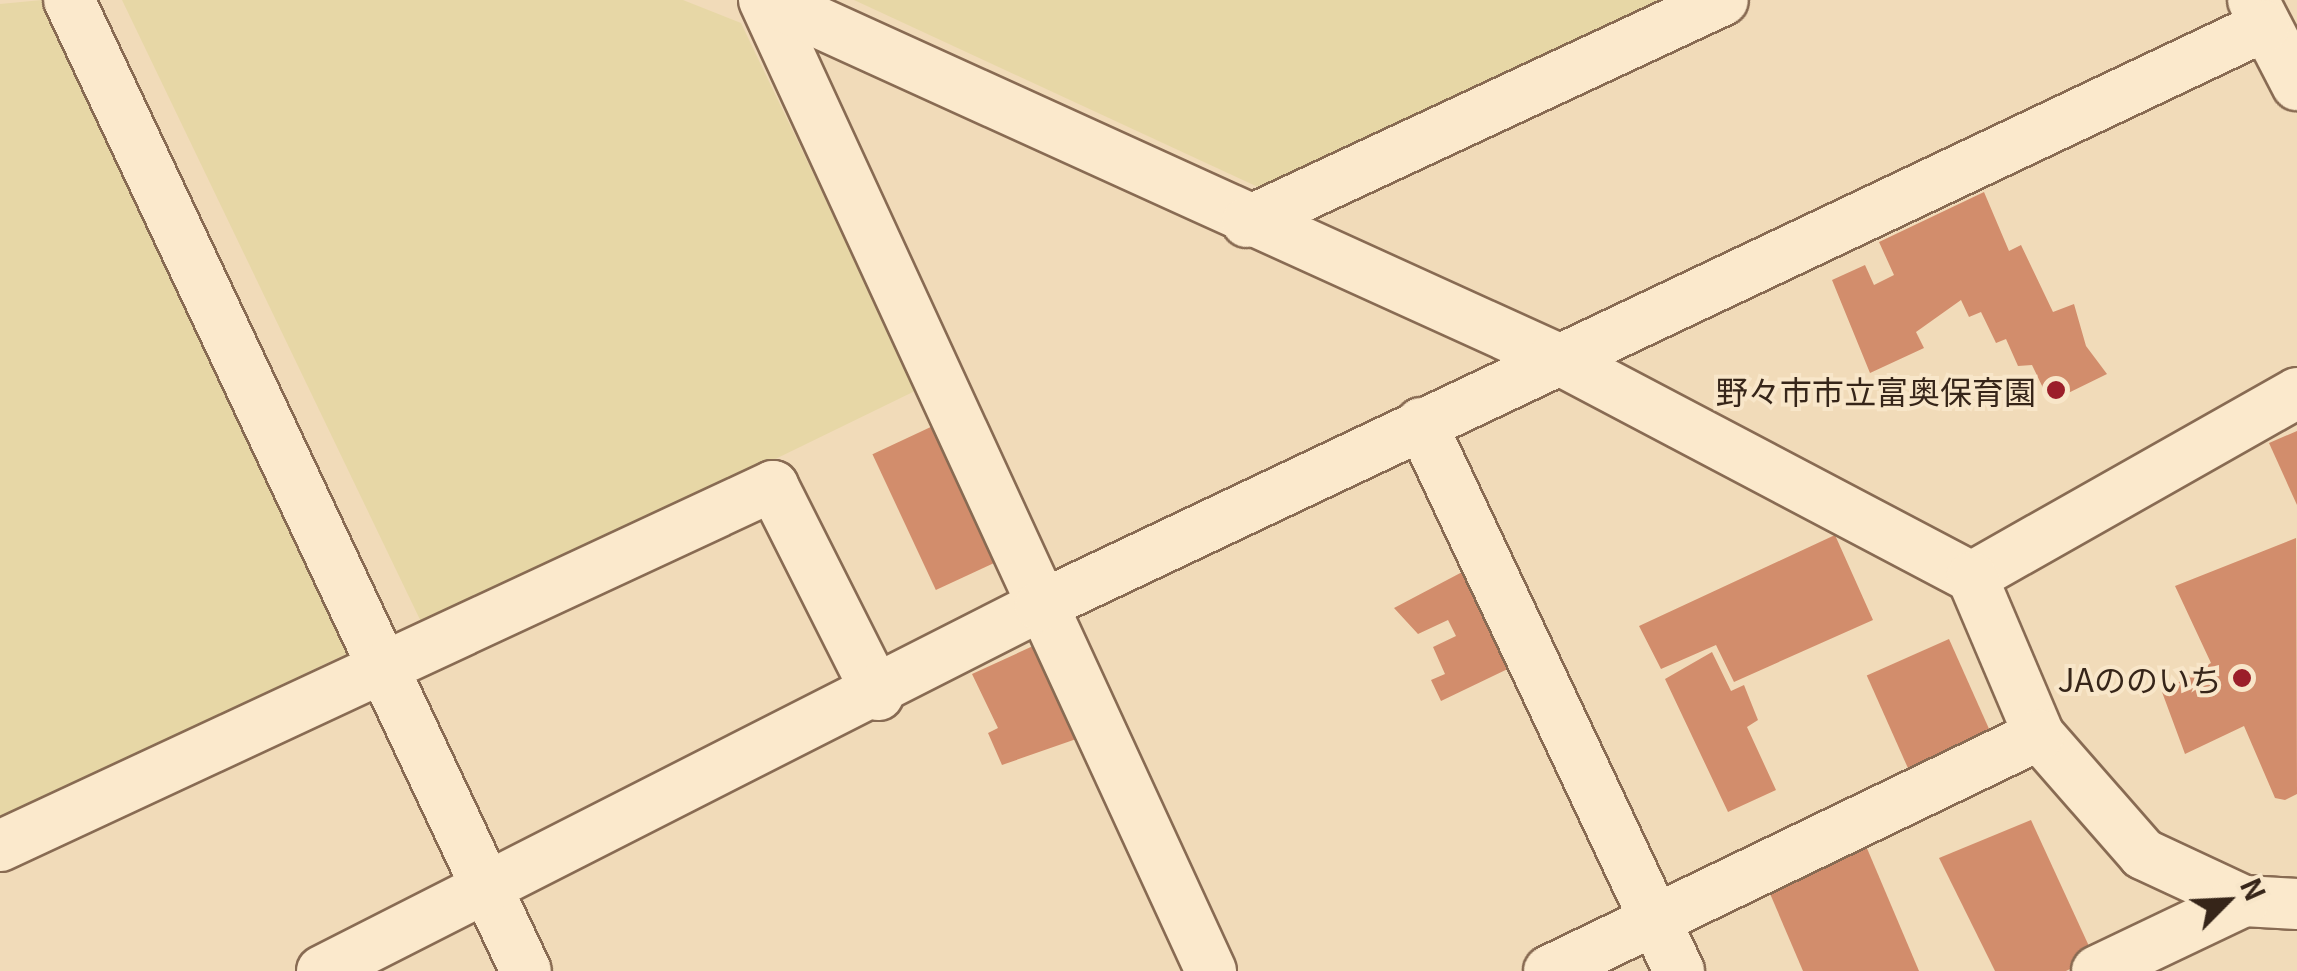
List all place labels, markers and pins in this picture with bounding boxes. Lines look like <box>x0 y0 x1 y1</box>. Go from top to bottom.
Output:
place label: 野々市市立富奥保育園 <box>1716 371 2036 409</box>
marker: 野々市市立富奥保育園 <box>2045 379 2067 401</box>
place label: JAののいち <box>2057 659 2222 697</box>
marker: JAののいち <box>2231 667 2253 689</box>

